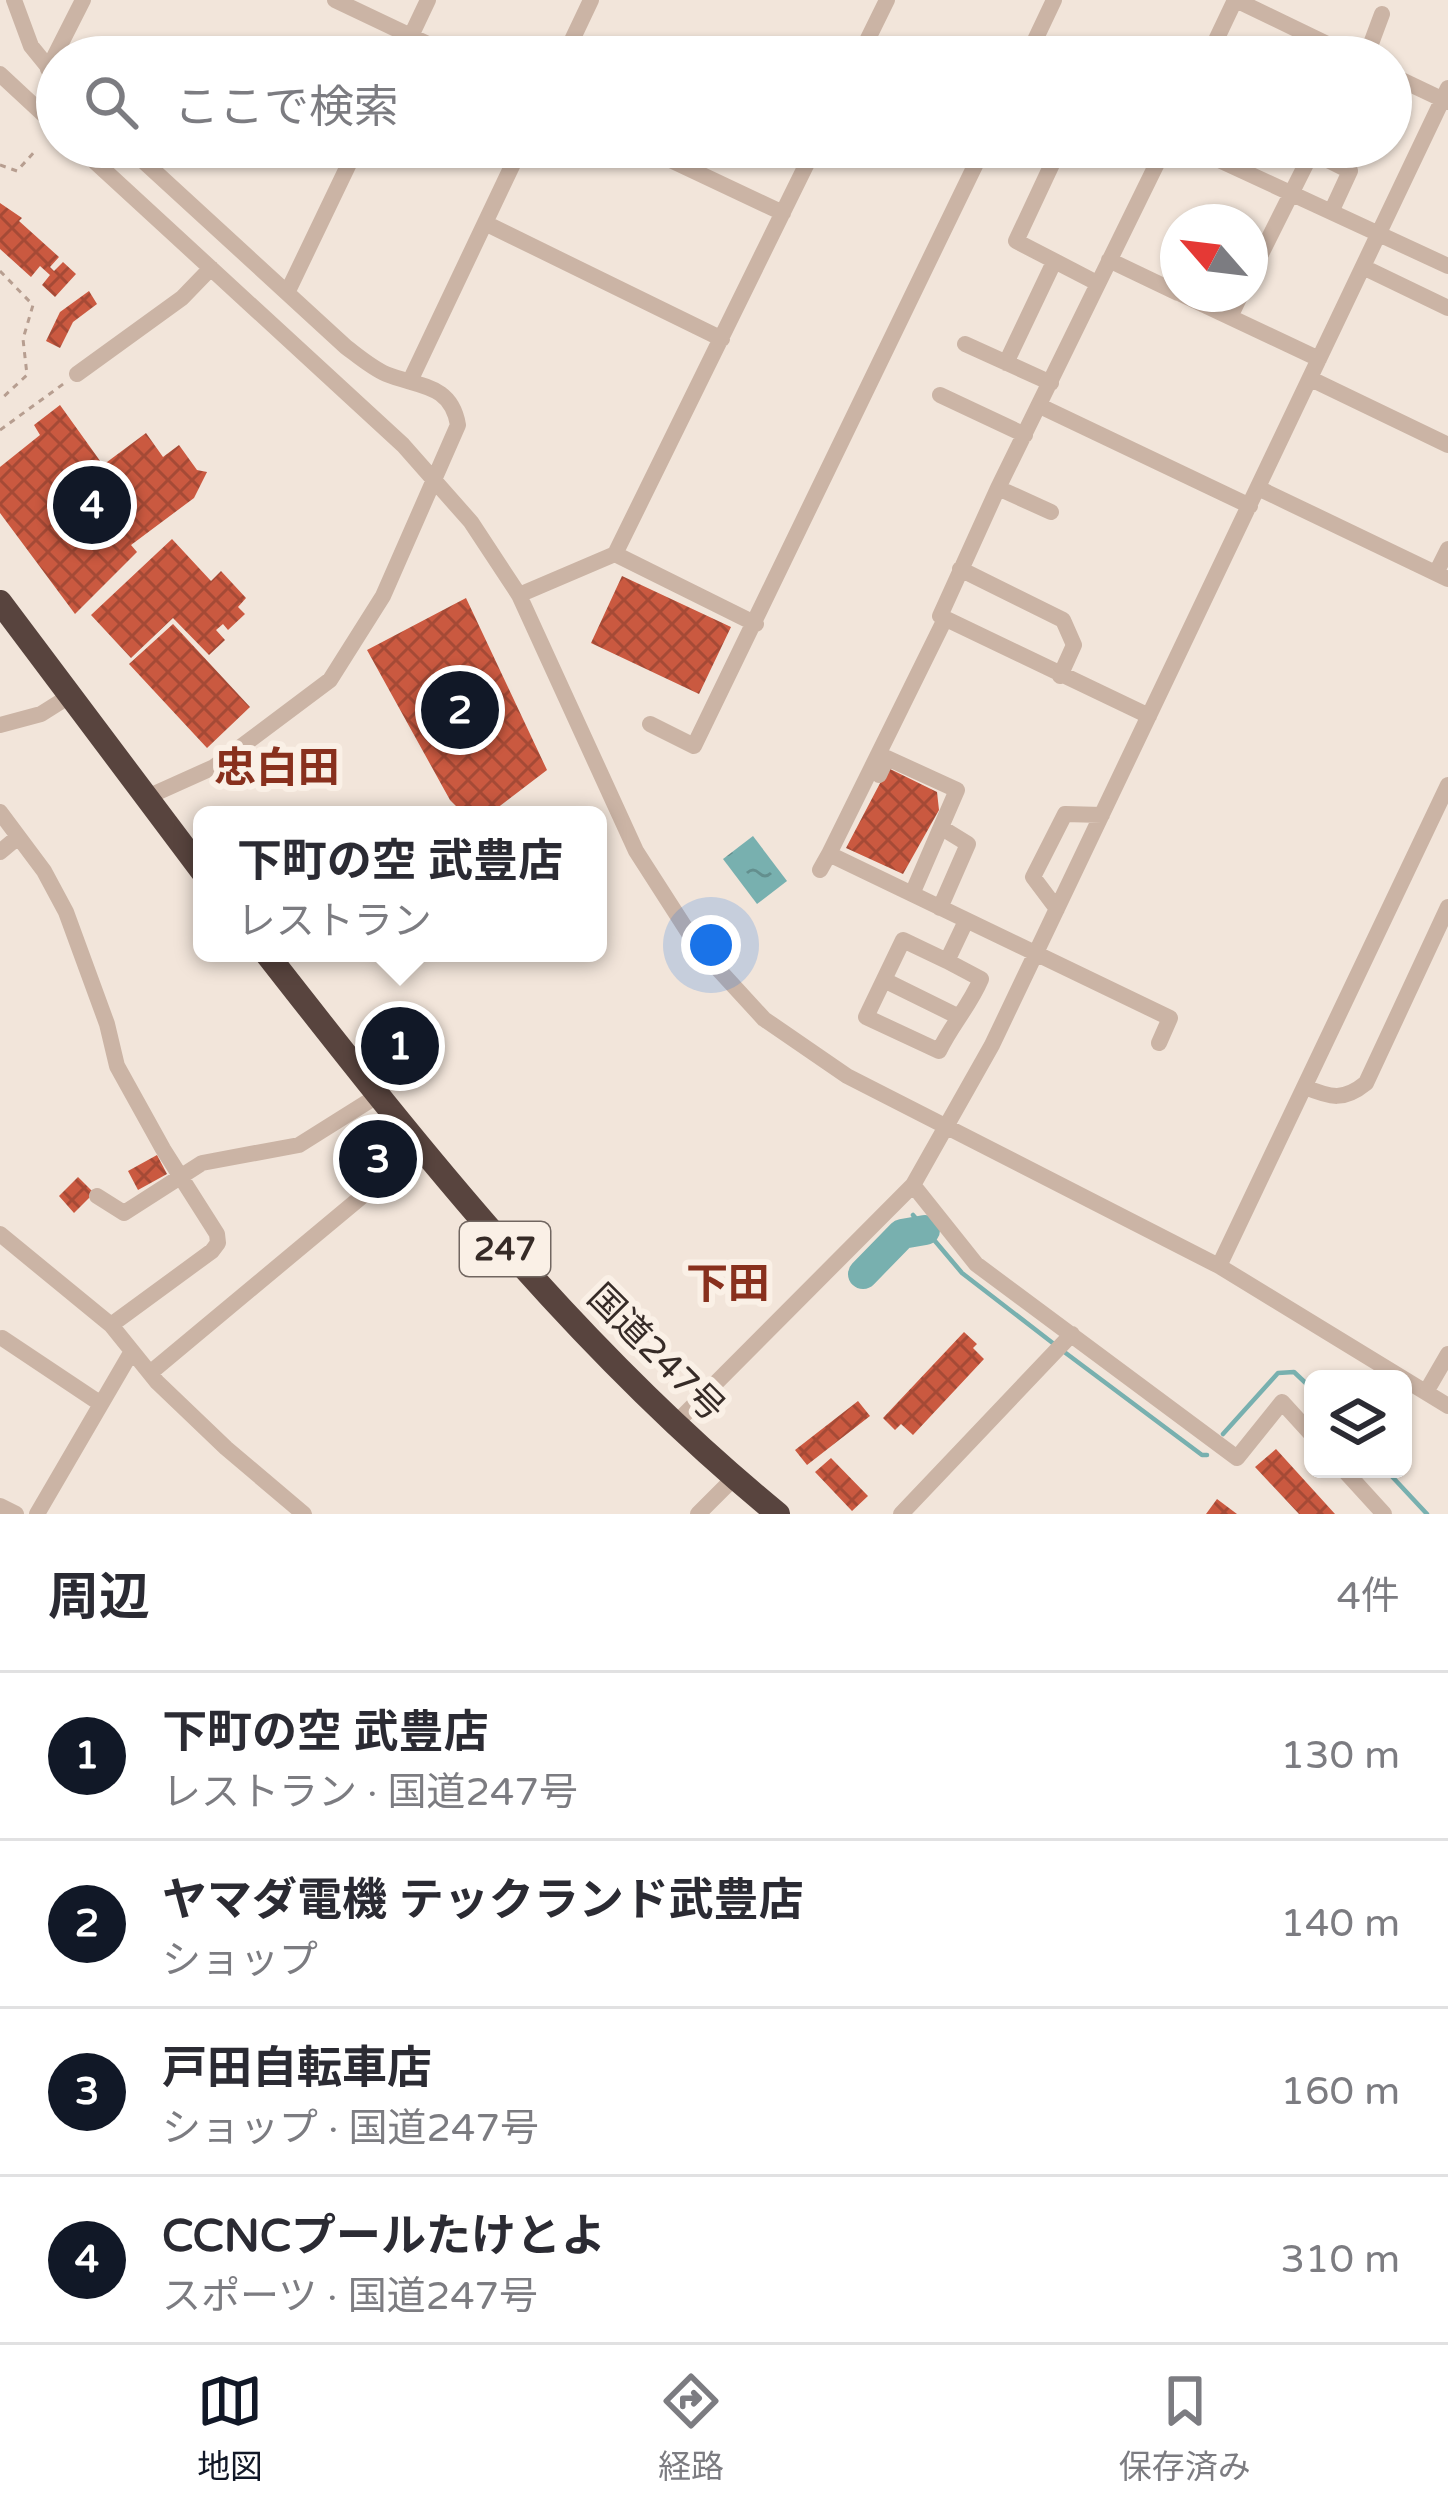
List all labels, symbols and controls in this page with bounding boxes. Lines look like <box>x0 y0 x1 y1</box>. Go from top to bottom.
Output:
search box <box>36 36 1412 168</box>
icon: search <box>78 69 144 135</box>
text: ここで検索 <box>174 81 399 135</box>
north arrow <box>1160 204 1268 312</box>
pin: 4 <box>53 460 131 550</box>
pin: 2 <box>421 665 499 755</box>
district label: 忠白田 <box>214 743 340 794</box>
popup <box>193 806 607 962</box>
text: 下町の空 武豊店 <box>237 835 563 889</box>
text: レストラン <box>237 898 432 945</box>
your location <box>681 915 741 975</box>
pin: 1 <box>361 1001 439 1091</box>
pin: 3 <box>339 1114 417 1204</box>
road number: 247 <box>460 1222 550 1276</box>
district label: 下田 <box>686 1259 770 1310</box>
street label: 国道247号 <box>579 1276 733 1430</box>
map controls <box>1304 1370 1412 1478</box>
button: layers <box>1304 1370 1412 1478</box>
text: 周辺 <box>48 1567 150 1629</box>
text: 4件 <box>1337 1573 1400 1620</box>
text: 下町の空 武豊店 <box>162 1706 489 1760</box>
text: 1 <box>75 1732 99 1779</box>
text: 130 m <box>1281 1732 1400 1779</box>
text: レストラン · 国道247号 <box>162 1769 578 1816</box>
text: ヤマダ電機 テックランド武豊店 <box>162 1874 804 1928</box>
text: 2 <box>75 1900 99 1947</box>
text: 140 m <box>1281 1900 1400 1947</box>
text: ショップ <box>162 1937 318 1984</box>
text: 戸田自転車店 <box>162 2042 432 2096</box>
text: 3 <box>75 2068 99 2115</box>
text: 160 m <box>1281 2068 1400 2115</box>
text: ショップ · 国道247号 <box>162 2105 539 2152</box>
text: CCNCプールたけとよ <box>162 2210 606 2264</box>
text: 4 <box>75 2236 99 2283</box>
text: 310 m <box>1281 2236 1400 2283</box>
text: スポーツ · 国道247号 <box>162 2273 538 2320</box>
tab: 地図 <box>197 2368 263 2488</box>
tab: 経路 <box>658 2368 724 2488</box>
tab: 保存済み <box>1119 2368 1251 2488</box>

